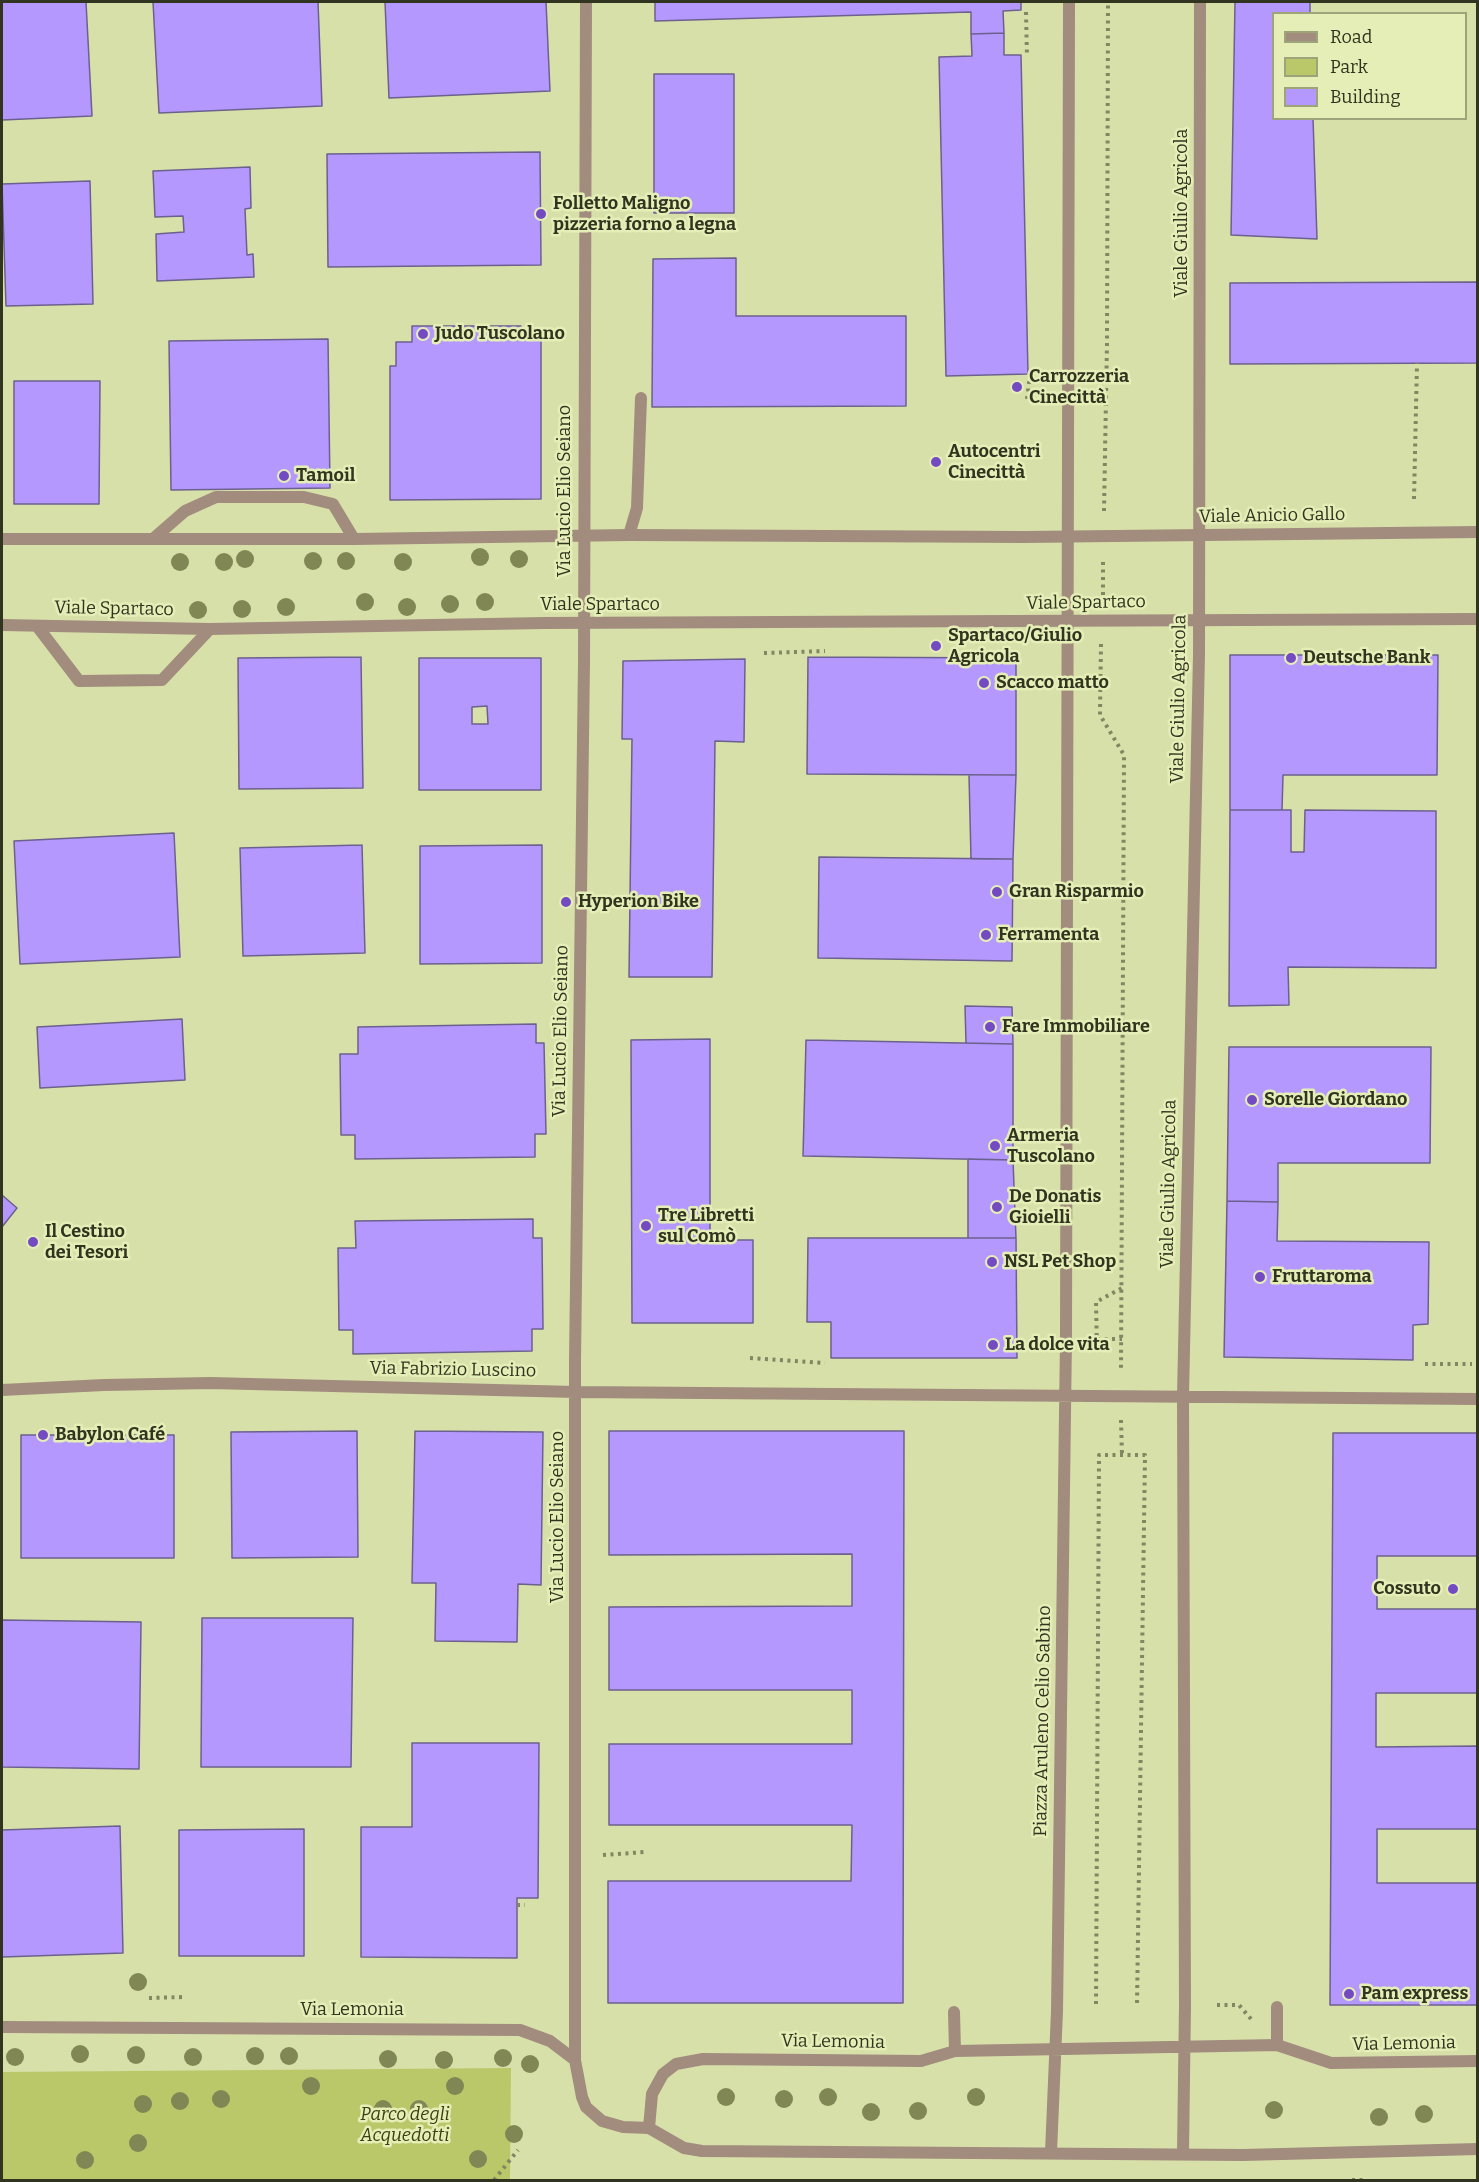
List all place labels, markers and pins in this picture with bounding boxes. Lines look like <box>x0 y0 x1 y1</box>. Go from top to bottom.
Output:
place label: Folletto Maligno pizzeria forno a legna <box>553 193 736 236</box>
marker: Folletto Maligno pizzeria forno a legna <box>534 207 548 221</box>
place label: Judo Tuscolano <box>435 323 565 345</box>
marker: Judo Tuscolano <box>416 327 430 341</box>
place label: Carrozzeria Cinecittà <box>1029 366 1129 409</box>
marker: Carrozzeria Cinecittà <box>1010 380 1024 394</box>
place label: Autocentri Cinecittà <box>948 441 1041 484</box>
marker: Autocentri Cinecittà <box>929 455 943 469</box>
place label: Tamoil <box>296 465 355 487</box>
marker: Tamoil <box>277 469 291 483</box>
place label: Spartaco/Giulio Agricola <box>948 625 1082 668</box>
marker: Spartaco/Giulio Agricola <box>929 639 943 653</box>
place label: Deutsche Bank <box>1303 647 1430 669</box>
marker: Deutsche Bank <box>1284 651 1298 665</box>
place label: Scacco matto <box>996 672 1109 694</box>
marker: Scacco matto <box>977 676 991 690</box>
place label: Gran Risparmio <box>1009 881 1144 903</box>
marker: Gran Risparmio <box>990 885 1004 899</box>
place label: Hyperion Bike <box>578 891 699 913</box>
marker: Hyperion Bike <box>559 895 573 909</box>
place label: Ferramenta <box>998 924 1099 946</box>
marker: Ferramenta <box>979 928 993 942</box>
place label: Fare Immobiliare <box>1002 1016 1150 1038</box>
marker: Fare Immobiliare <box>983 1020 997 1034</box>
place label: Sorelle Giordano <box>1264 1089 1407 1111</box>
marker: Sorelle Giordano <box>1245 1093 1259 1107</box>
place label: Armeria Tuscolano <box>1007 1125 1095 1168</box>
marker: Armeria Tuscolano <box>988 1139 1002 1153</box>
place label: De Donatis Gioielli <box>1009 1186 1101 1228</box>
marker: De Donatis Gioielli <box>990 1200 1004 1214</box>
place label: Tre Libretti sul Comò <box>658 1205 754 1248</box>
marker: Tre Libretti sul Comò <box>639 1219 653 1233</box>
place label: Il Cestino dei Tesori <box>45 1221 128 1264</box>
marker: Il Cestino dei Tesori <box>26 1235 40 1249</box>
place label: NSL Pet Shop <box>1004 1251 1116 1273</box>
marker: NSL Pet Shop <box>985 1255 999 1269</box>
place label: Fruttaroma <box>1272 1266 1372 1288</box>
marker: Fruttaroma <box>1253 1270 1267 1284</box>
place label: La dolce vita <box>1005 1334 1110 1356</box>
marker: La dolce vita <box>986 1338 1000 1352</box>
place label: Babylon Café <box>55 1424 165 1446</box>
marker: Babylon Café <box>36 1428 50 1442</box>
place label: Cossuto <box>1373 1578 1441 1600</box>
marker: Cossuto <box>1446 1582 1460 1596</box>
place label: Pam express <box>1361 1983 1468 2005</box>
marker: Pam express <box>1342 1987 1356 2001</box>

